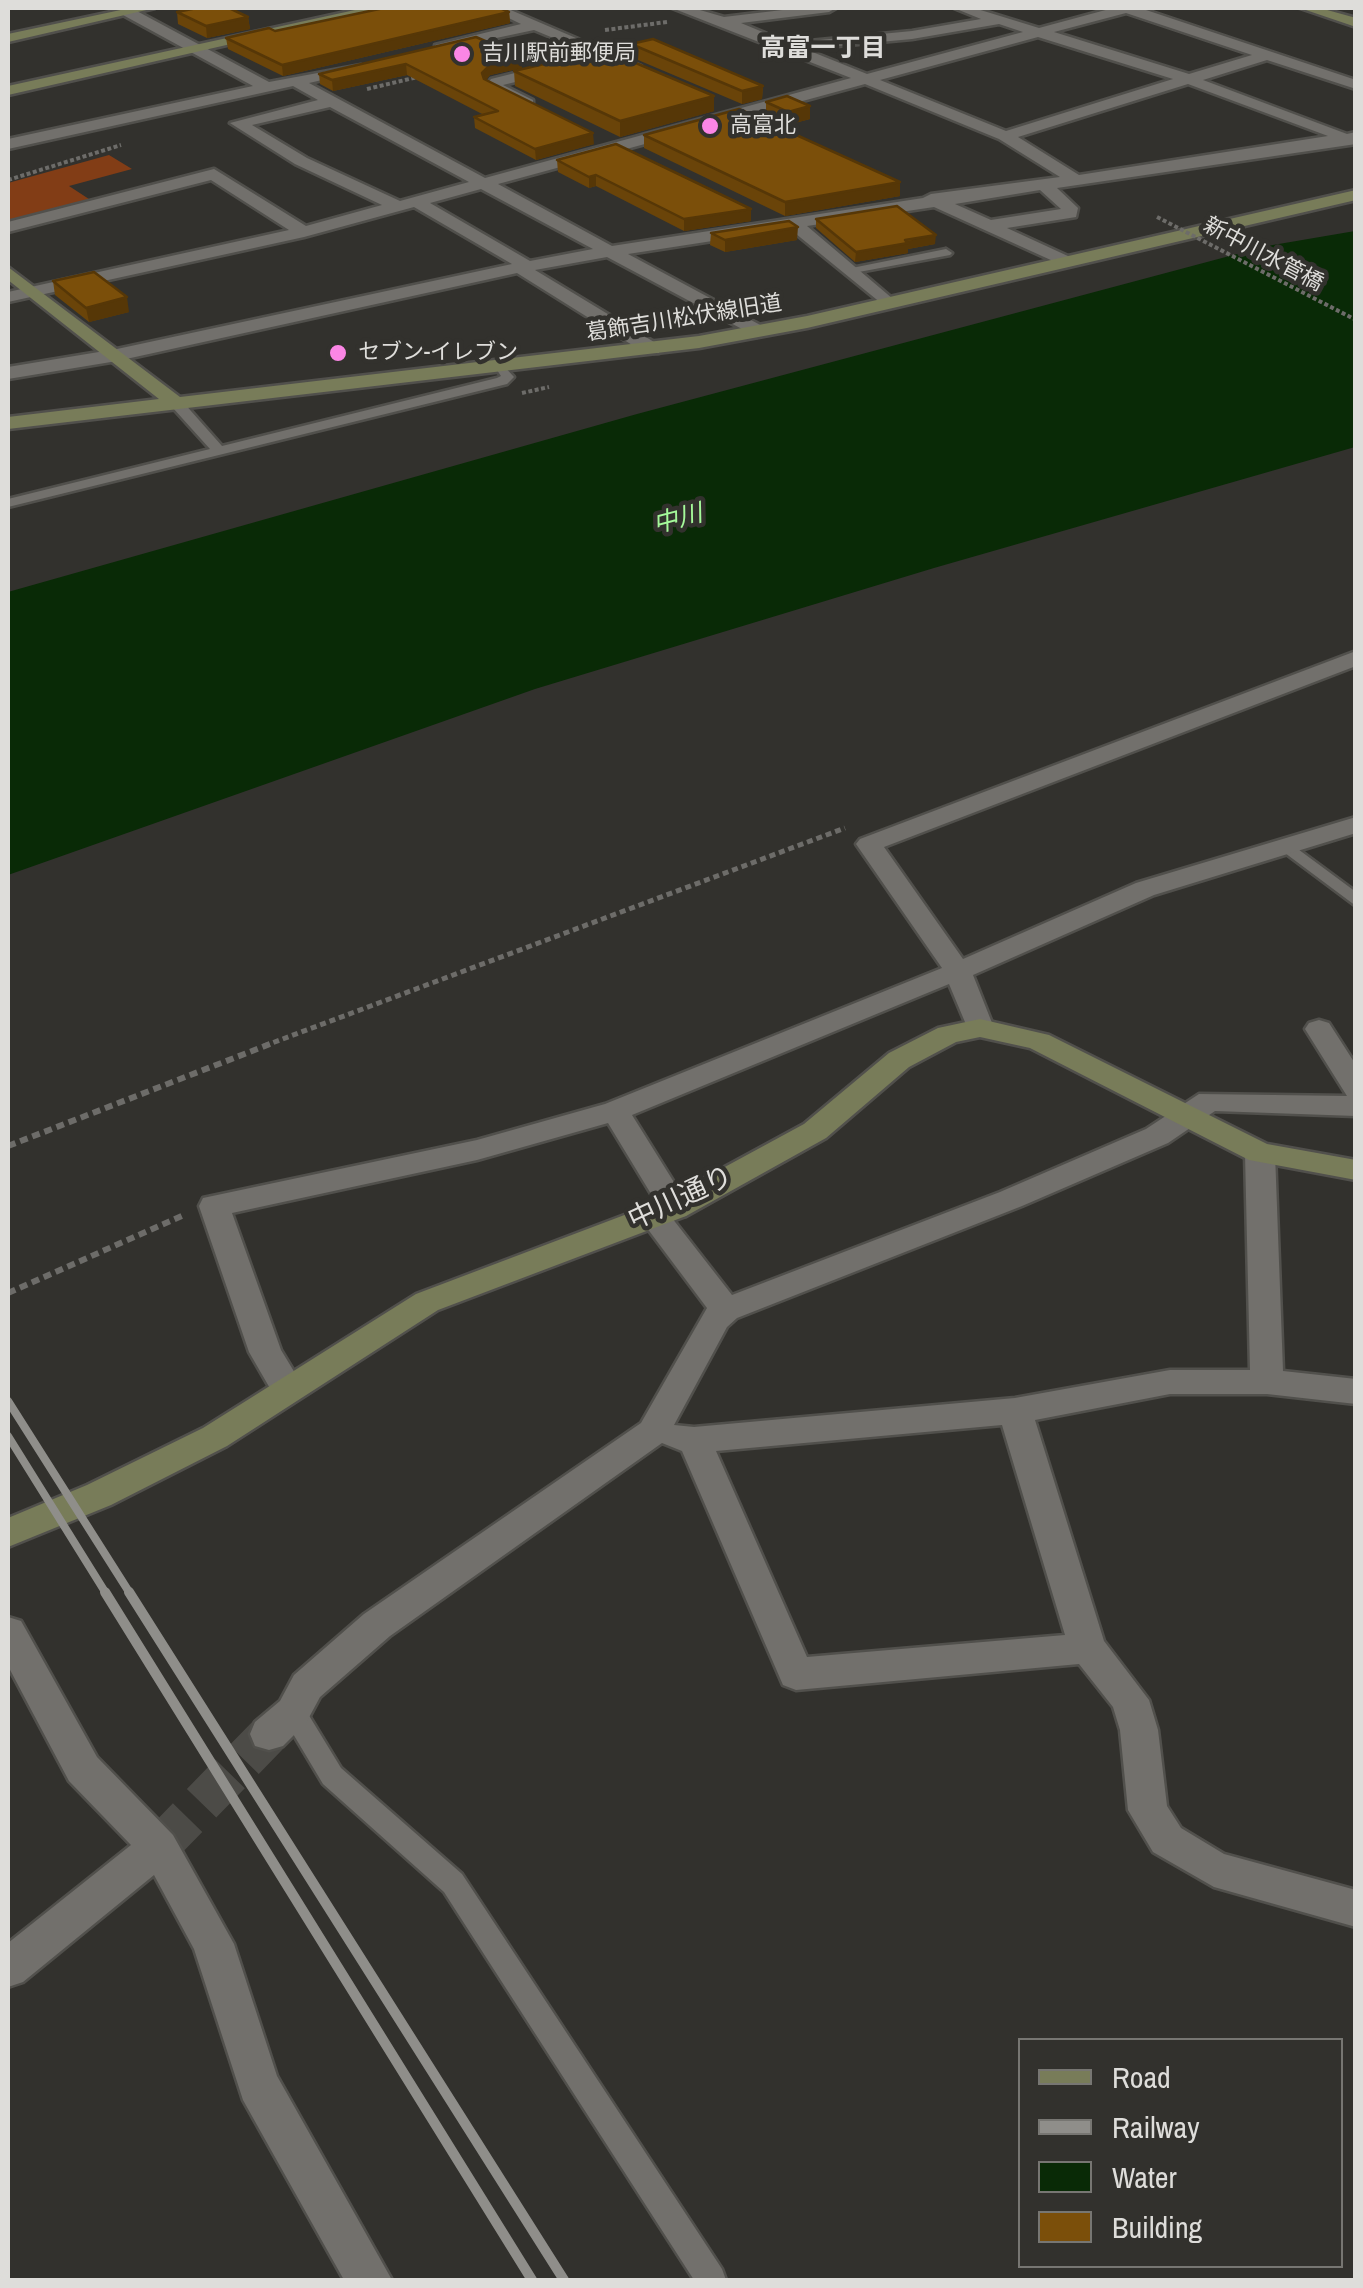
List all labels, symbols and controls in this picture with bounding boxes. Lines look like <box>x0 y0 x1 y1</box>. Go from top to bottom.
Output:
district label: 高富一丁目 <box>761 34 885 64</box>
place label: 吉川駅前郵便局 <box>482 41 636 67</box>
marker: 吉川駅前郵便局 <box>451 43 473 65</box>
place label: 高富北 <box>730 113 796 139</box>
marker: 高富北 <box>699 115 721 137</box>
street label: 新中川水管橋 <box>1199 212 1327 298</box>
street label: 葛飾吉川松伏線旧道 <box>584 290 784 348</box>
place label: セブン-イレブン <box>358 340 518 366</box>
marker: セブン-イレブン <box>327 342 349 364</box>
water label: 中川 <box>650 499 706 541</box>
street label: 中川通り <box>623 1160 739 1238</box>
legend <box>1018 2038 1343 2268</box>
text: Road <box>1112 2057 1171 2097</box>
text: Railway <box>1112 2107 1199 2147</box>
text: Water <box>1112 2157 1177 2197</box>
text: Building <box>1112 2207 1202 2247</box>

